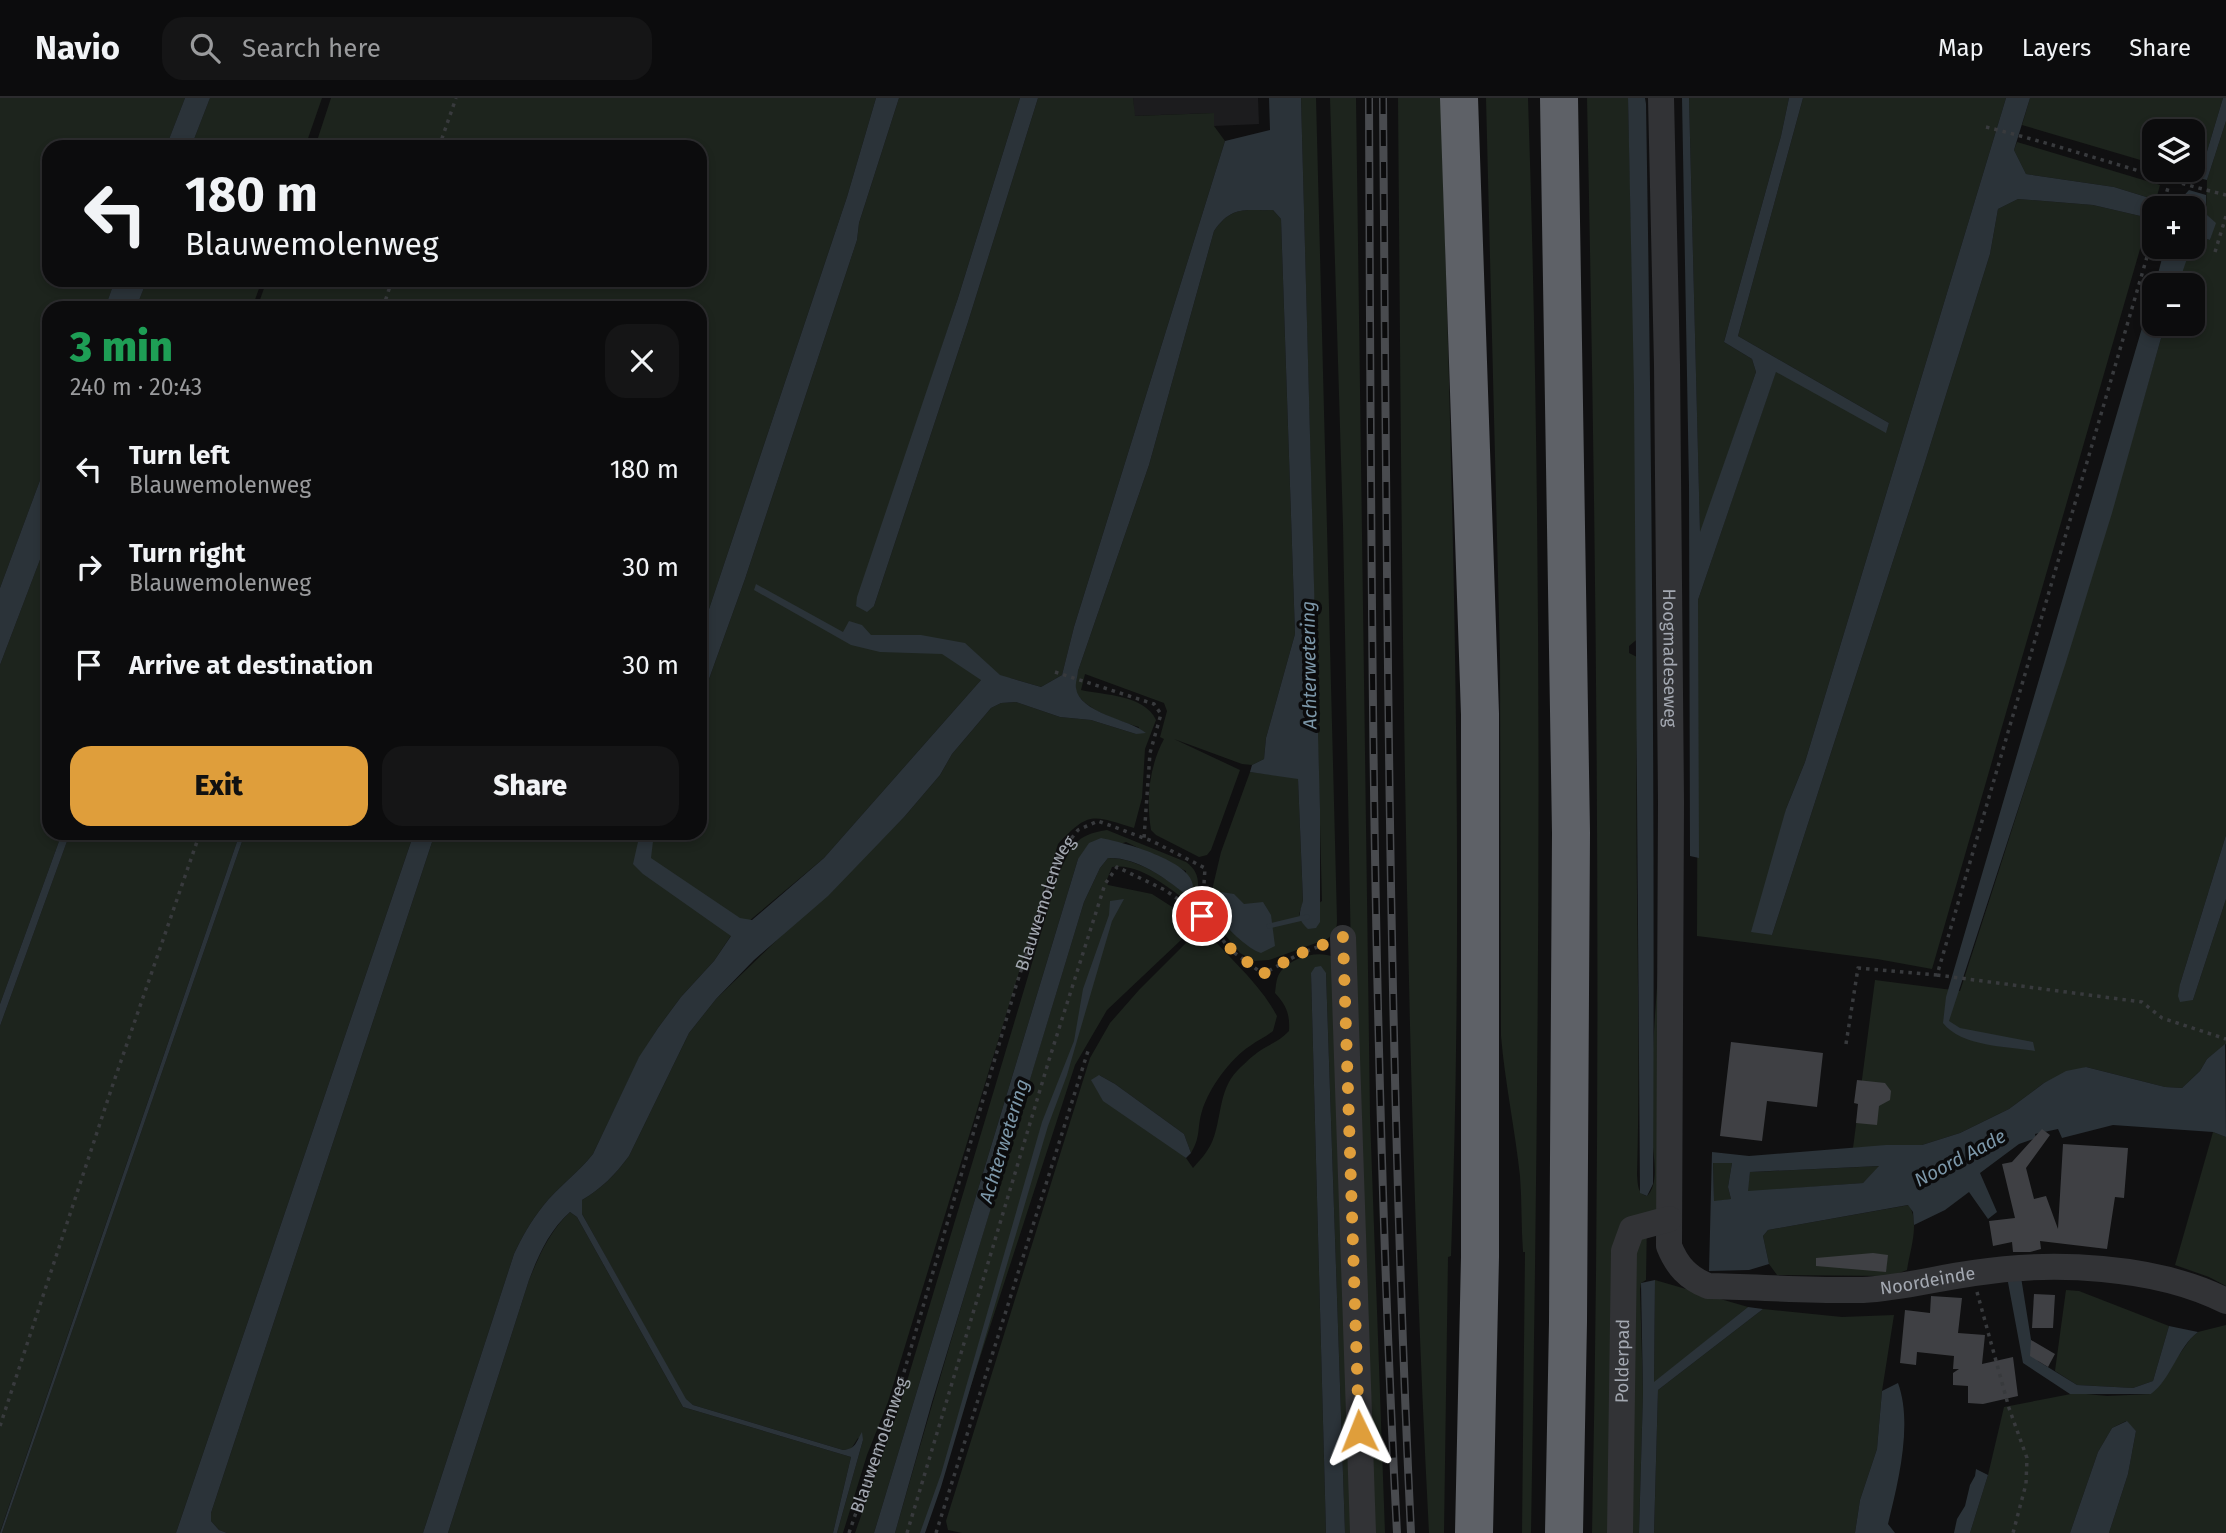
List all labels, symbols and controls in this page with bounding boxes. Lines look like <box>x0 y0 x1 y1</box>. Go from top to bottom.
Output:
search box <box>162 17 652 80</box>
text: Navio <box>35 28 120 68</box>
icon: search <box>186 29 224 67</box>
text: Search here <box>242 33 381 64</box>
text: Map <box>1938 34 1984 62</box>
text: Layers <box>2022 34 2091 62</box>
text: Share <box>2129 34 2191 62</box>
map controls <box>2142 119 2205 336</box>
button: layers <box>2142 119 2205 182</box>
text: 180 m <box>185 165 318 224</box>
icon: left <box>70 168 161 259</box>
button: + <box>2142 196 2205 259</box>
text: Blauwemolenweg <box>185 225 439 263</box>
button: − <box>2142 273 2205 336</box>
text: 3 min <box>70 322 173 372</box>
button: close <box>605 324 679 398</box>
text: 240 m · 20:43 <box>70 373 202 401</box>
text: Turn left <box>129 440 230 471</box>
icon: left <box>70 450 108 488</box>
text: 180 m <box>610 454 679 485</box>
text: Blauwemolenweg <box>129 471 311 499</box>
text: Turn right <box>129 538 246 569</box>
icon: right <box>70 548 108 586</box>
text: 30 m <box>622 552 679 583</box>
text: Blauwemolenweg <box>129 569 311 597</box>
street label: Hoogmadeseweg <box>1658 588 1681 728</box>
water label: Achterwetering <box>1296 601 1322 730</box>
icon: arrive <box>70 646 108 684</box>
text: Arrive at destination <box>129 650 373 681</box>
text: 30 m <box>622 650 679 681</box>
button: Exit <box>70 746 368 826</box>
button: Share <box>382 746 679 826</box>
street label: Blauwemolenweg <box>1011 831 1081 974</box>
pin <box>1172 886 1232 946</box>
icon: arrive <box>1183 897 1221 935</box>
water label: Achterwetering <box>974 1076 1034 1207</box>
water label: Noord Aade <box>1910 1124 2010 1192</box>
street label: Noordeinde <box>1879 1262 1977 1300</box>
street label: Polderpad <box>1611 1319 1634 1403</box>
street label: Blauwemolenweg <box>846 1373 913 1516</box>
position arrow <box>1322 1394 1396 1468</box>

